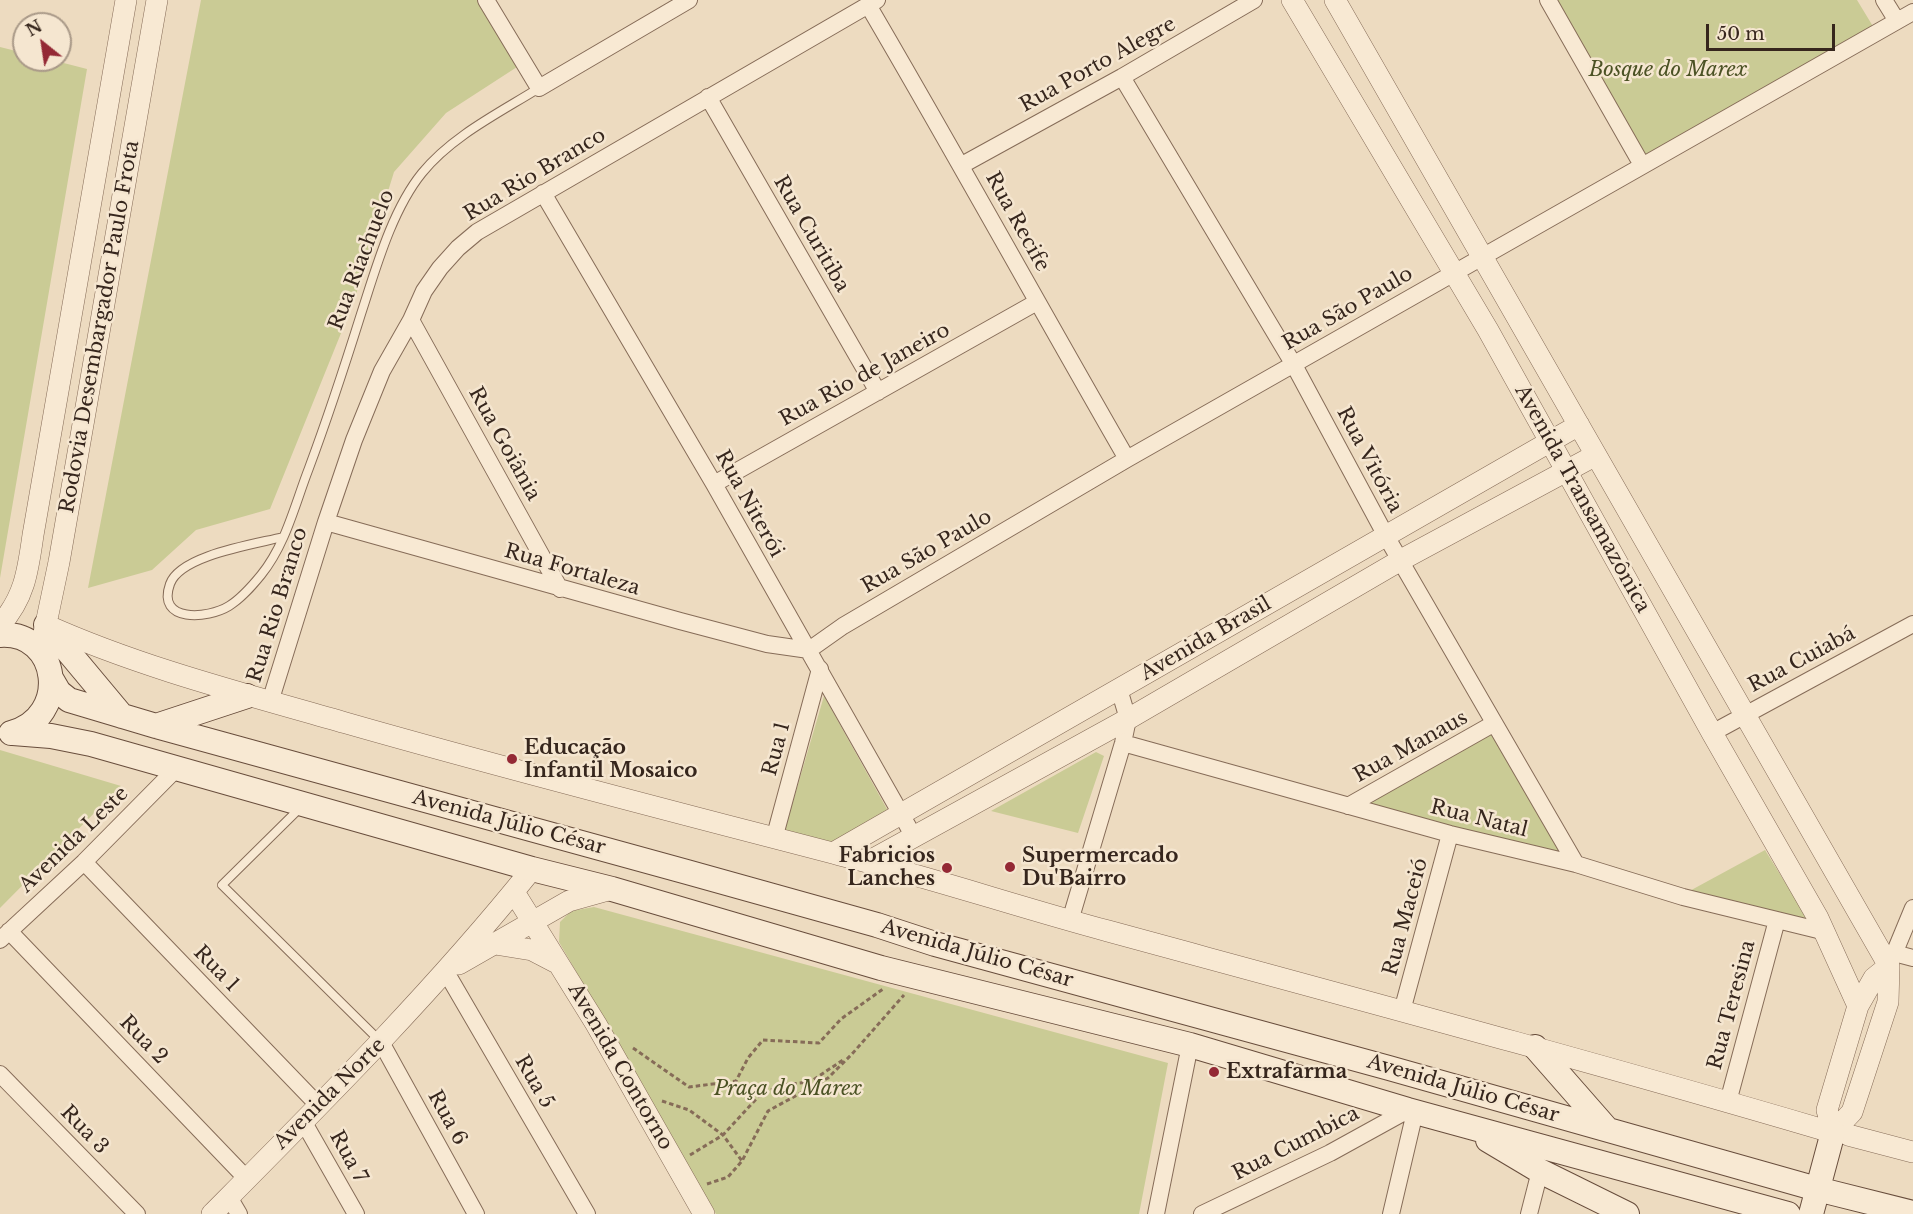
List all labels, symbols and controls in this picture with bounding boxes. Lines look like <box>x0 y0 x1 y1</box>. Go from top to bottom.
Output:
north arrow <box>12 12 72 72</box>
street label: Rua Porto Alegre <box>1016 12 1180 118</box>
scale bar <box>1709 12 1838 50</box>
text: N <box>22 16 46 41</box>
text: 50 m <box>1717 23 1765 45</box>
park label: Bosque do Marex <box>1589 58 1747 82</box>
street label: Rua Rio Branco <box>460 123 610 227</box>
street label: Rodovia Desembargador Paulo Frota <box>55 139 145 515</box>
street label: Rua Recife <box>980 168 1054 276</box>
street label: Rua Curitiba <box>768 172 854 296</box>
street label: Rua Riachuelo <box>324 186 400 334</box>
street label: Rua São Paulo <box>1279 262 1417 356</box>
street label: Rua Rio de Janeiro <box>776 318 954 432</box>
street label: Avenida Transamazônica <box>1509 381 1655 617</box>
street label: Rua Goiânia <box>463 383 545 505</box>
street label: Rua Vitória <box>1331 403 1407 517</box>
street label: Rua Niterói <box>710 446 788 562</box>
street label: Rua São Paulo <box>858 505 996 599</box>
street label: Rua Rio Branco <box>243 525 313 685</box>
street label: Rua Fortaleza <box>501 539 643 601</box>
street label: Avenida Brasil <box>1136 592 1276 686</box>
street label: Rua Cuiabá <box>1745 622 1859 698</box>
street label: Rua Manaus <box>1350 706 1472 788</box>
street label: Rua 1 <box>758 719 796 779</box>
place label: Educação Infantil Mosaico <box>524 736 697 783</box>
marker: Educação Infantil Mosaico <box>505 752 519 766</box>
street label: Avenida Leste <box>14 782 134 898</box>
street label: Avenida Júlio César <box>410 786 608 860</box>
street label: Rua Natal <box>1428 795 1530 843</box>
place label: Fabricios Lanches <box>839 844 935 891</box>
place label: Supermercado Du'Bairro <box>1022 844 1178 891</box>
street label: Rua Maceió <box>1379 855 1433 979</box>
marker: Supermercado Du'Bairro <box>1003 860 1017 874</box>
marker: Fabricios Lanches <box>940 861 954 875</box>
street label: Avenida Júlio César <box>878 915 1076 993</box>
street label: Rua Teresina <box>1703 938 1761 1072</box>
street label: Rua 1 <box>188 941 244 997</box>
street label: Avenida Contorno <box>563 979 677 1155</box>
street label: Rua 2 <box>114 1011 172 1069</box>
street label: Avenida Norte <box>269 1033 391 1155</box>
street label: Avenida Júlio César <box>1364 1050 1562 1128</box>
street label: Rua 5 <box>509 1051 559 1113</box>
place label: Extrafarma <box>1226 1060 1347 1084</box>
marker: Extrafarma <box>1207 1065 1221 1079</box>
park label: Praça do Marex <box>714 1077 862 1101</box>
street label: Rua 6 <box>422 1086 472 1150</box>
street label: Rua 3 <box>55 1101 113 1159</box>
street label: Rua Cumbica <box>1229 1102 1363 1186</box>
street label: Rua 7 <box>324 1127 372 1187</box>

